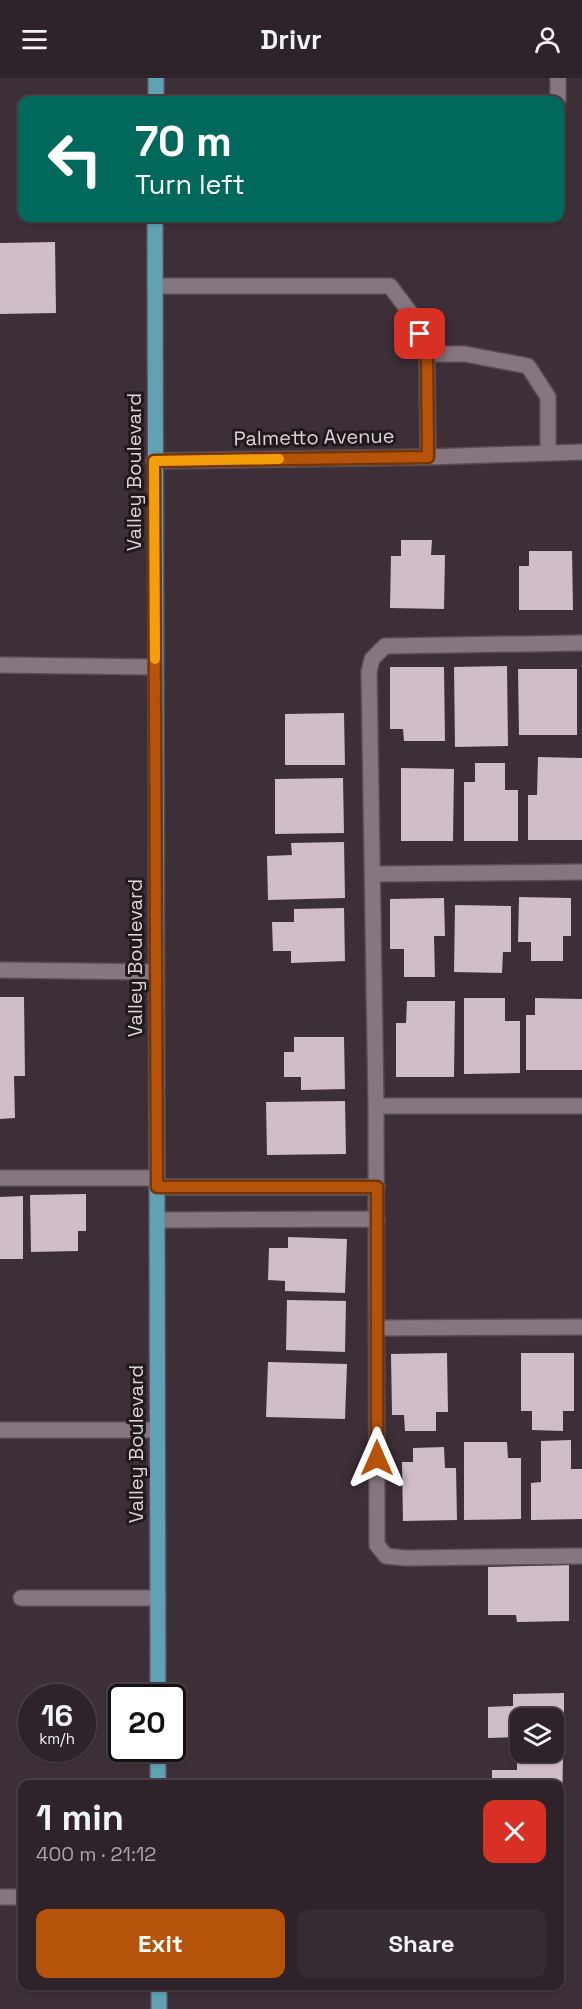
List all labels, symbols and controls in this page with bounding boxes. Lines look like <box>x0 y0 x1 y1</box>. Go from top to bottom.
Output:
text: Drivr <box>260 22 322 57</box>
icon: menu <box>18 23 51 56</box>
icon: person <box>531 23 564 56</box>
text: 70 m <box>135 115 232 168</box>
icon: left <box>36 120 114 198</box>
text: Turn left <box>135 167 245 202</box>
pin <box>394 308 445 359</box>
icon: arrive <box>403 317 436 350</box>
street label: Valley Boulevard <box>121 393 147 551</box>
street label: Palmetto Avenue <box>233 423 395 451</box>
street label: Valley Boulevard <box>122 879 148 1037</box>
street label: Valley Boulevard <box>123 1365 149 1523</box>
position arrow <box>345 1426 409 1490</box>
speed limit sign: 20 <box>108 1684 186 1762</box>
text: 16 <box>41 1696 73 1735</box>
map controls <box>510 1708 564 1762</box>
button: layers <box>510 1708 564 1762</box>
text: km/h <box>39 1729 75 1748</box>
text: 1 min <box>36 1795 124 1841</box>
button: close <box>483 1800 546 1863</box>
text: 400 m · 21:12 <box>36 1841 156 1867</box>
button: Exit <box>36 1909 285 1978</box>
button: Share <box>297 1909 546 1978</box>

